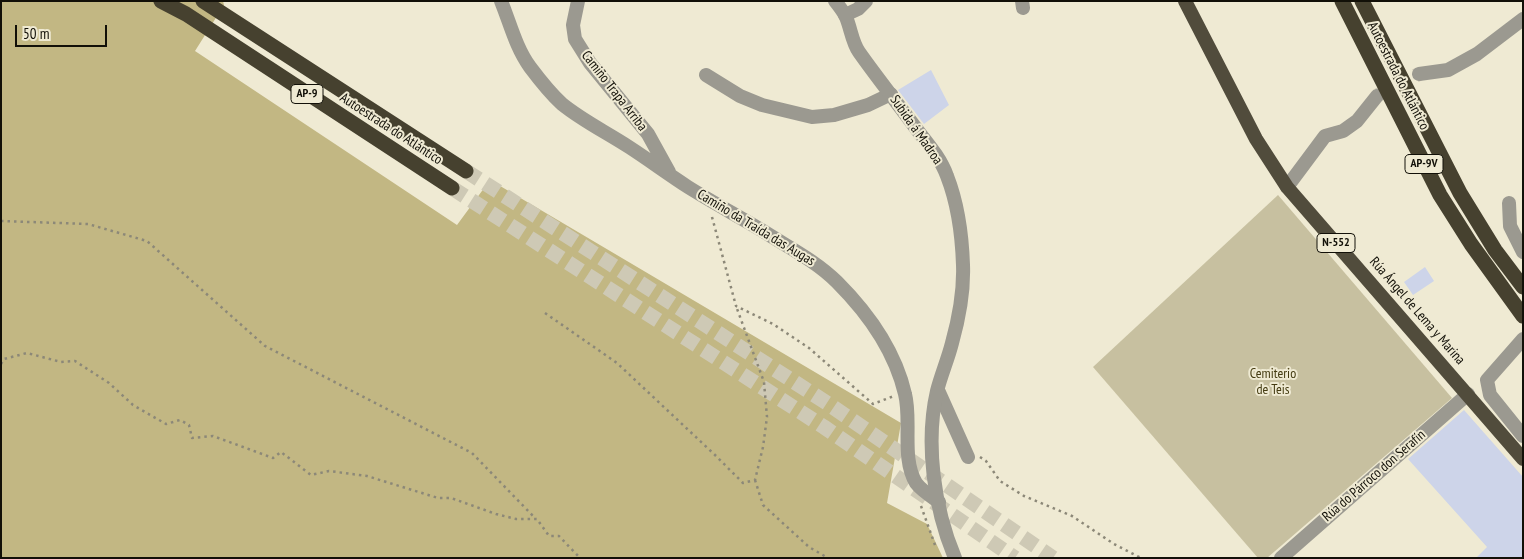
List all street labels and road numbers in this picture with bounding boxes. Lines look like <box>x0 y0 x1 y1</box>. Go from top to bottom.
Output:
street label: Autoestrada do Atlántico <box>1364 19 1432 133</box>
street label: Camiño Trapa Arriba <box>577 47 651 135</box>
road number: AP-9 <box>291 85 323 104</box>
street label: Autoestrada do Atlántico <box>337 90 445 168</box>
street label: Subida á Madroa <box>886 92 946 168</box>
road number: AP-9V <box>1405 154 1443 173</box>
street label: Camiño da Traída das Augas <box>694 186 818 270</box>
road number: N-552 <box>1317 234 1355 252</box>
street label: Rúa Ángel de Lema y Marina <box>1366 254 1468 368</box>
street label: Rúa do Párroco don Serafín <box>1319 427 1429 525</box>

